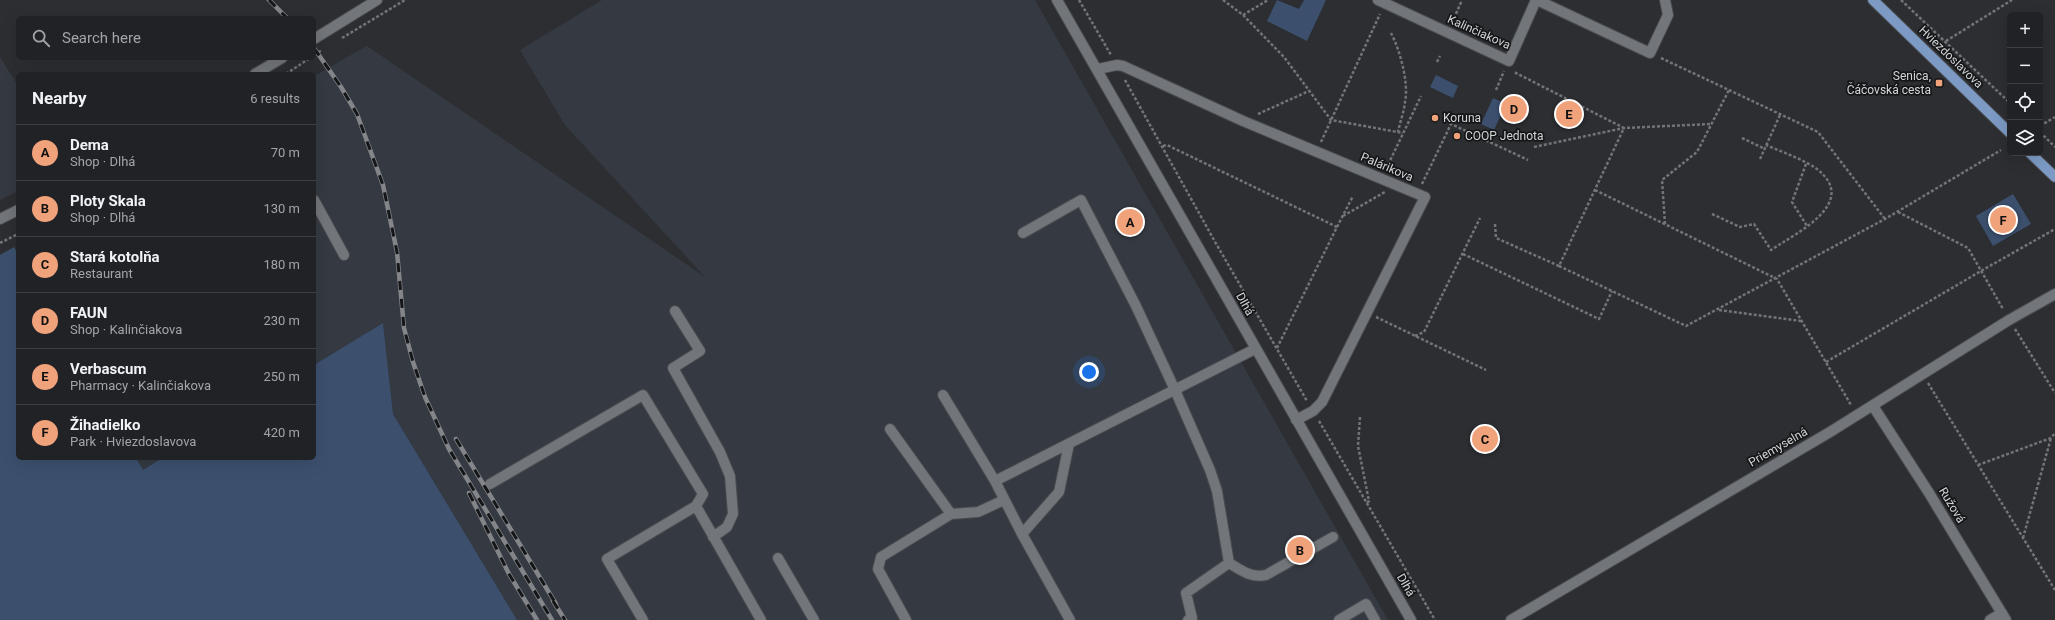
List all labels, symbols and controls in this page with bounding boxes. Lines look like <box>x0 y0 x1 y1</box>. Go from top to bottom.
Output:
street label: Kalinčiakova <box>1445 12 1513 52</box>
map controls <box>2007 12 2043 156</box>
button: + <box>2007 12 2043 48</box>
search box <box>16 16 316 60</box>
street label: Hviezdoslavova <box>1916 23 1986 91</box>
icon: search <box>30 27 52 49</box>
text: Search here <box>62 29 141 47</box>
button: − <box>2007 48 2043 84</box>
place label: Senica, Čáčovská cesta <box>1847 69 1931 97</box>
marker: Senica, Čáčovská cesta <box>1934 78 1944 88</box>
button: locate <box>2007 84 2043 120</box>
text: Nearby <box>32 88 87 108</box>
text: 6 results <box>250 91 300 106</box>
pin: D <box>1501 94 1527 124</box>
pin: E <box>1556 99 1582 129</box>
place label: Koruna <box>1443 111 1481 125</box>
marker: Koruna <box>1430 113 1440 123</box>
button: layers <box>2007 120 2043 156</box>
place label: COOP Jednota <box>1465 129 1544 143</box>
marker: COOP Jednota <box>1452 131 1462 141</box>
text: Dema <box>70 136 109 154</box>
text: A <box>41 145 49 160</box>
text: 70 m <box>271 145 300 160</box>
street label: Palárikova <box>1359 150 1415 184</box>
text: Shop · Dlhá <box>70 154 135 169</box>
text: Ploty Skala <box>70 192 146 210</box>
text: B <box>41 201 49 216</box>
text: 130 m <box>263 201 300 216</box>
pin: F <box>1990 205 2016 235</box>
pin: A <box>1117 207 1143 237</box>
text: Shop · Dlhá <box>70 210 135 225</box>
text: Stará kotolňa <box>70 248 160 266</box>
text: C <box>41 257 49 272</box>
text: 180 m <box>263 257 300 272</box>
text: Restaurant <box>70 266 133 281</box>
street label: Dlhá <box>1233 290 1257 318</box>
text: FAUN <box>70 304 107 322</box>
text: D <box>41 313 49 328</box>
text: 230 m <box>263 313 300 328</box>
text: Shop · Kalinčiakova <box>70 322 182 337</box>
text: Verbascum <box>70 360 146 378</box>
your location <box>1079 362 1099 382</box>
text: E <box>41 369 49 384</box>
text: 250 m <box>263 369 300 384</box>
text: Pharmacy · Kalinčiakova <box>70 378 211 393</box>
text: Žihadielko <box>70 416 140 434</box>
pin: C <box>1472 424 1498 454</box>
text: F <box>41 425 49 440</box>
text: 420 m <box>263 425 300 440</box>
street label: Priemyselná <box>1746 425 1810 469</box>
text: Park · Hviezdoslavova <box>70 434 196 449</box>
street label: Ružová <box>1936 485 1968 525</box>
pin: B <box>1287 535 1313 565</box>
street label: Dlhá <box>1394 571 1418 599</box>

